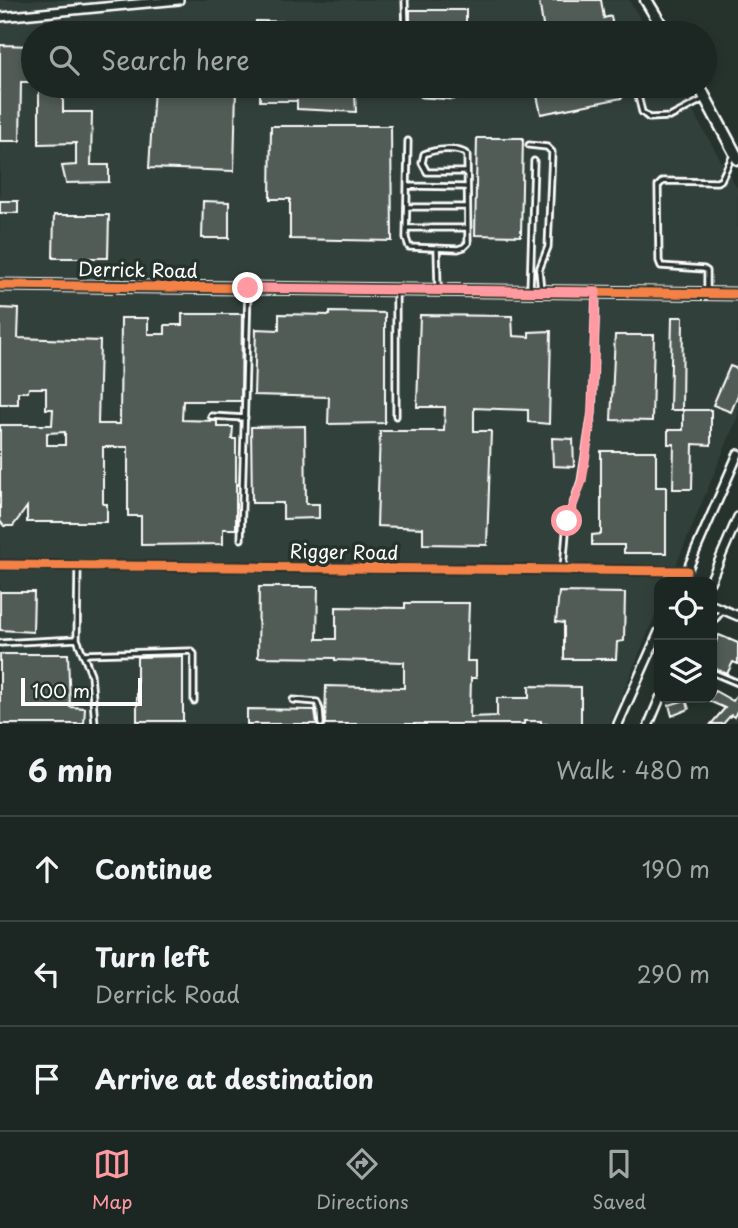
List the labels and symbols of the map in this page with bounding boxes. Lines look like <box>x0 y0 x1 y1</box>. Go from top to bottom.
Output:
street label: Derrick Road <box>78 254 198 284</box>
route end <box>232 272 263 303</box>
route start <box>551 505 582 536</box>
street label: Rigger Road <box>289 536 399 566</box>
scale bar <box>21 675 142 707</box>

